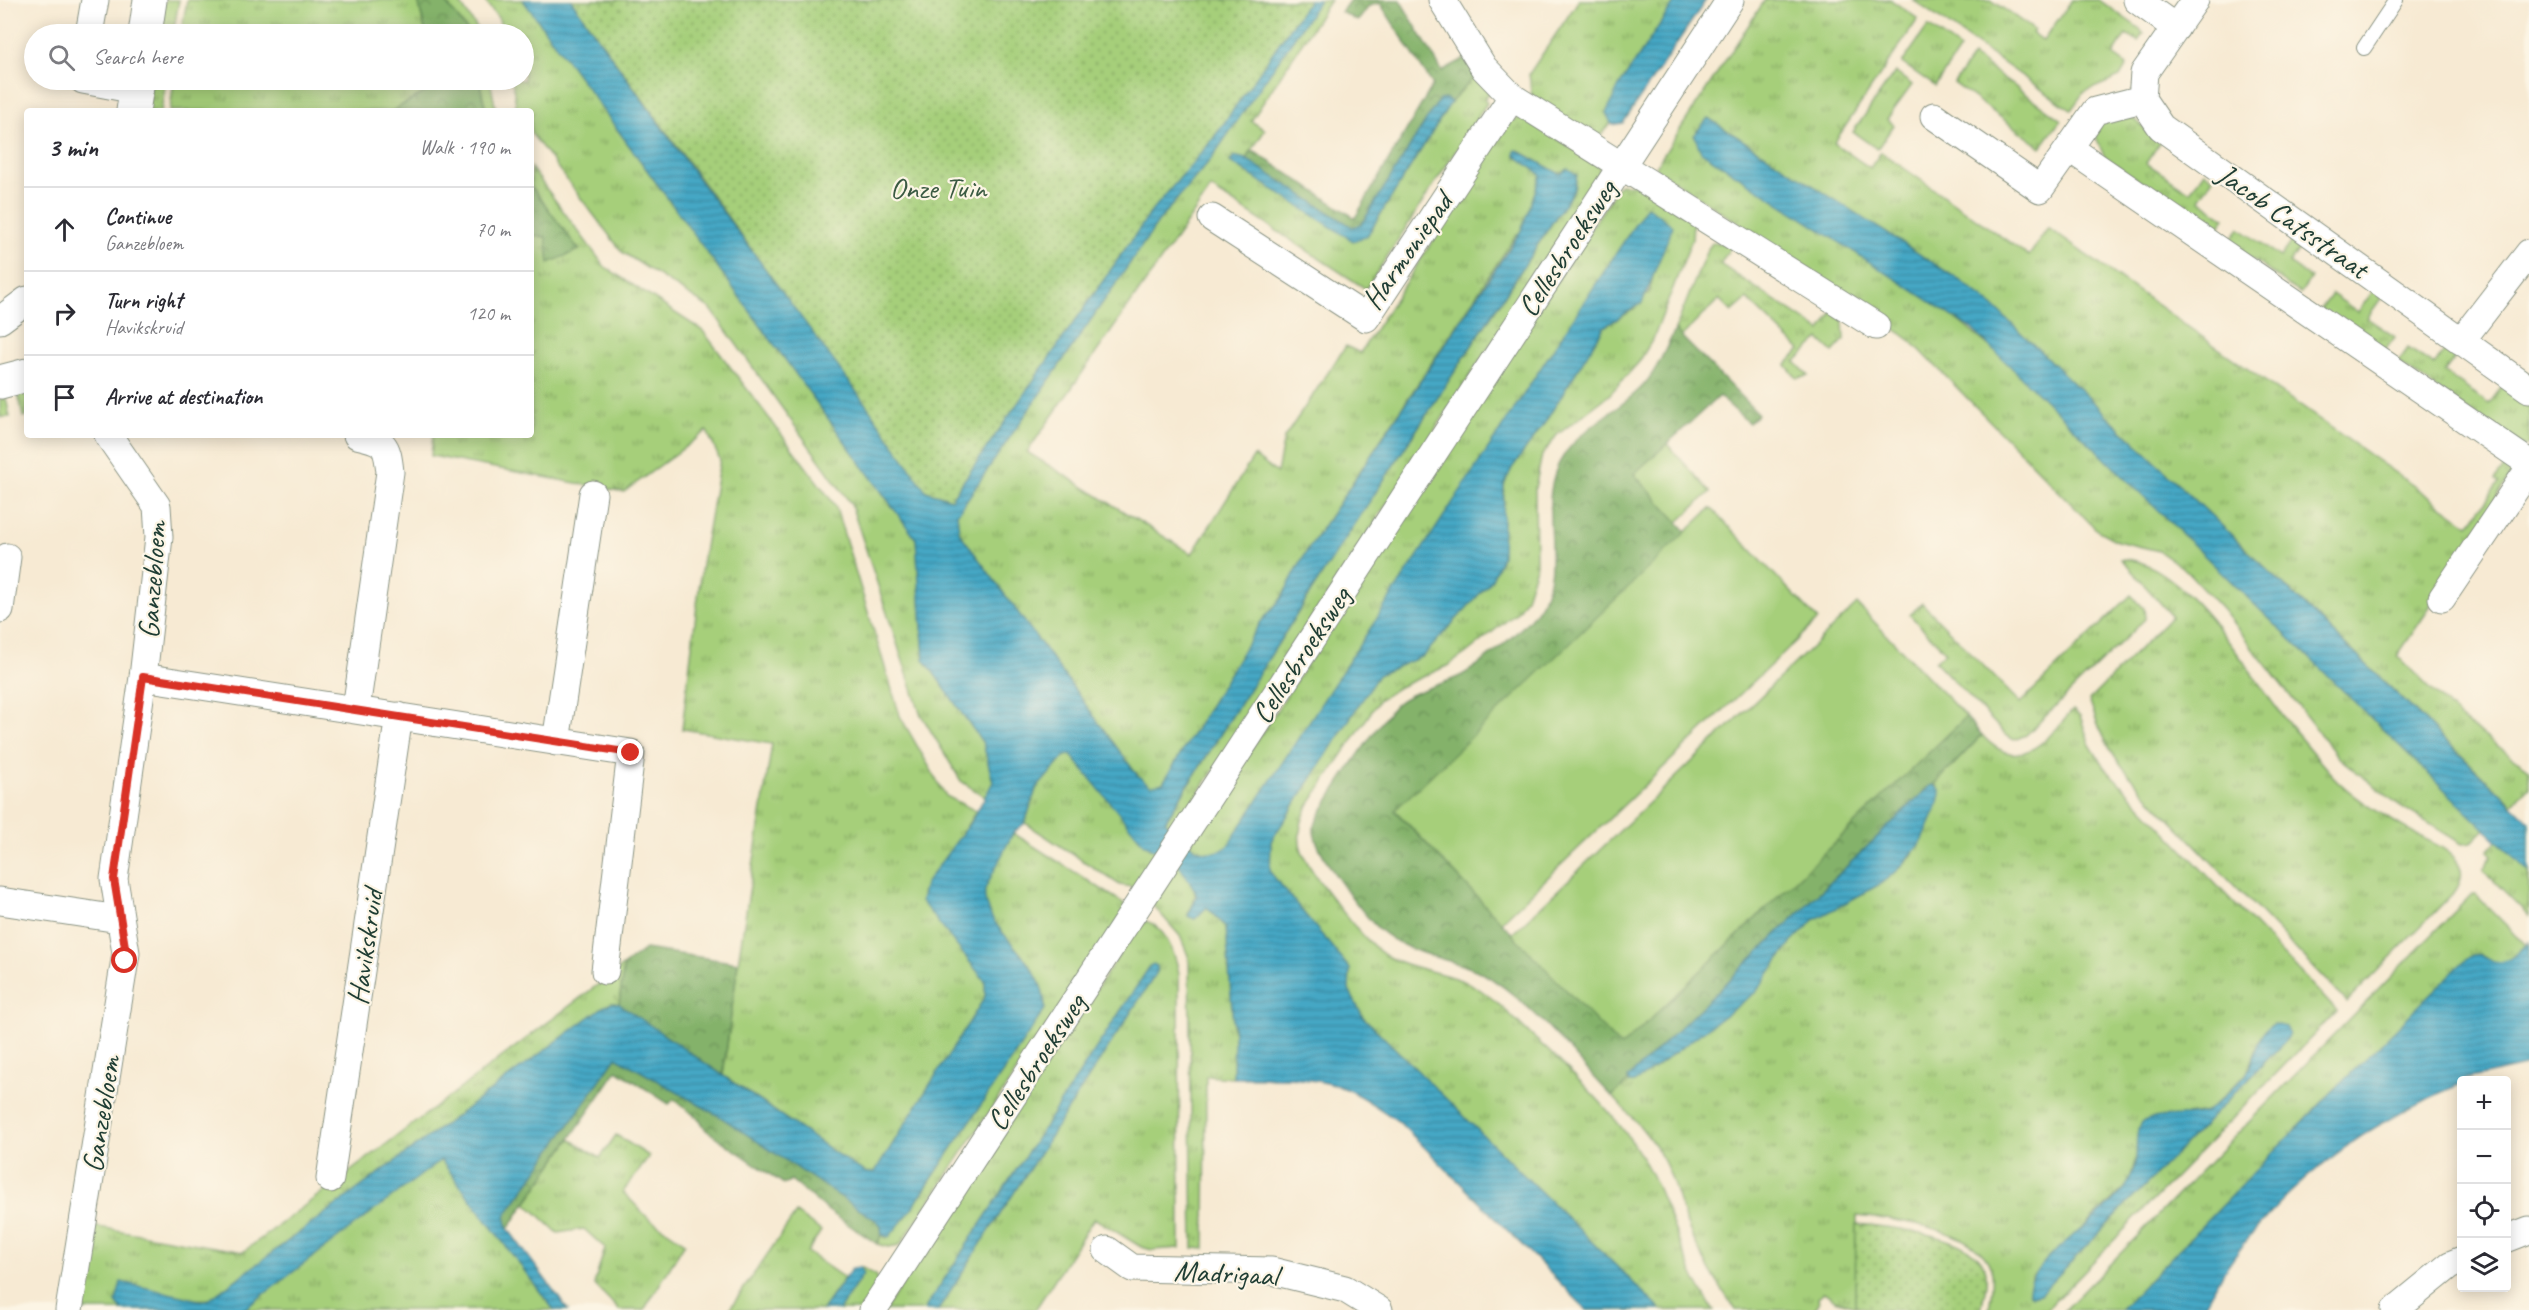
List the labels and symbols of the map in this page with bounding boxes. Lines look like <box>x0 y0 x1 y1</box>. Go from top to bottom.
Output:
street label: Jacob Catsstraat <box>2208 154 2379 289</box>
park label: Onze Tuin <box>890 169 988 207</box>
street label: Cellesbroeksweg <box>1509 170 1627 324</box>
street label: Harmoniepad <box>1353 182 1463 317</box>
street label: Ganzebloem <box>129 519 175 640</box>
street label: Cellesbroeksweg <box>1243 577 1361 731</box>
route end <box>617 739 643 765</box>
street label: Havikskruid <box>338 883 392 1007</box>
route start <box>111 947 137 973</box>
street label: Cellesbroeksweg <box>978 984 1096 1138</box>
street label: Ganzebloem <box>73 1052 129 1175</box>
street label: Madrigaal <box>1173 1251 1284 1295</box>

